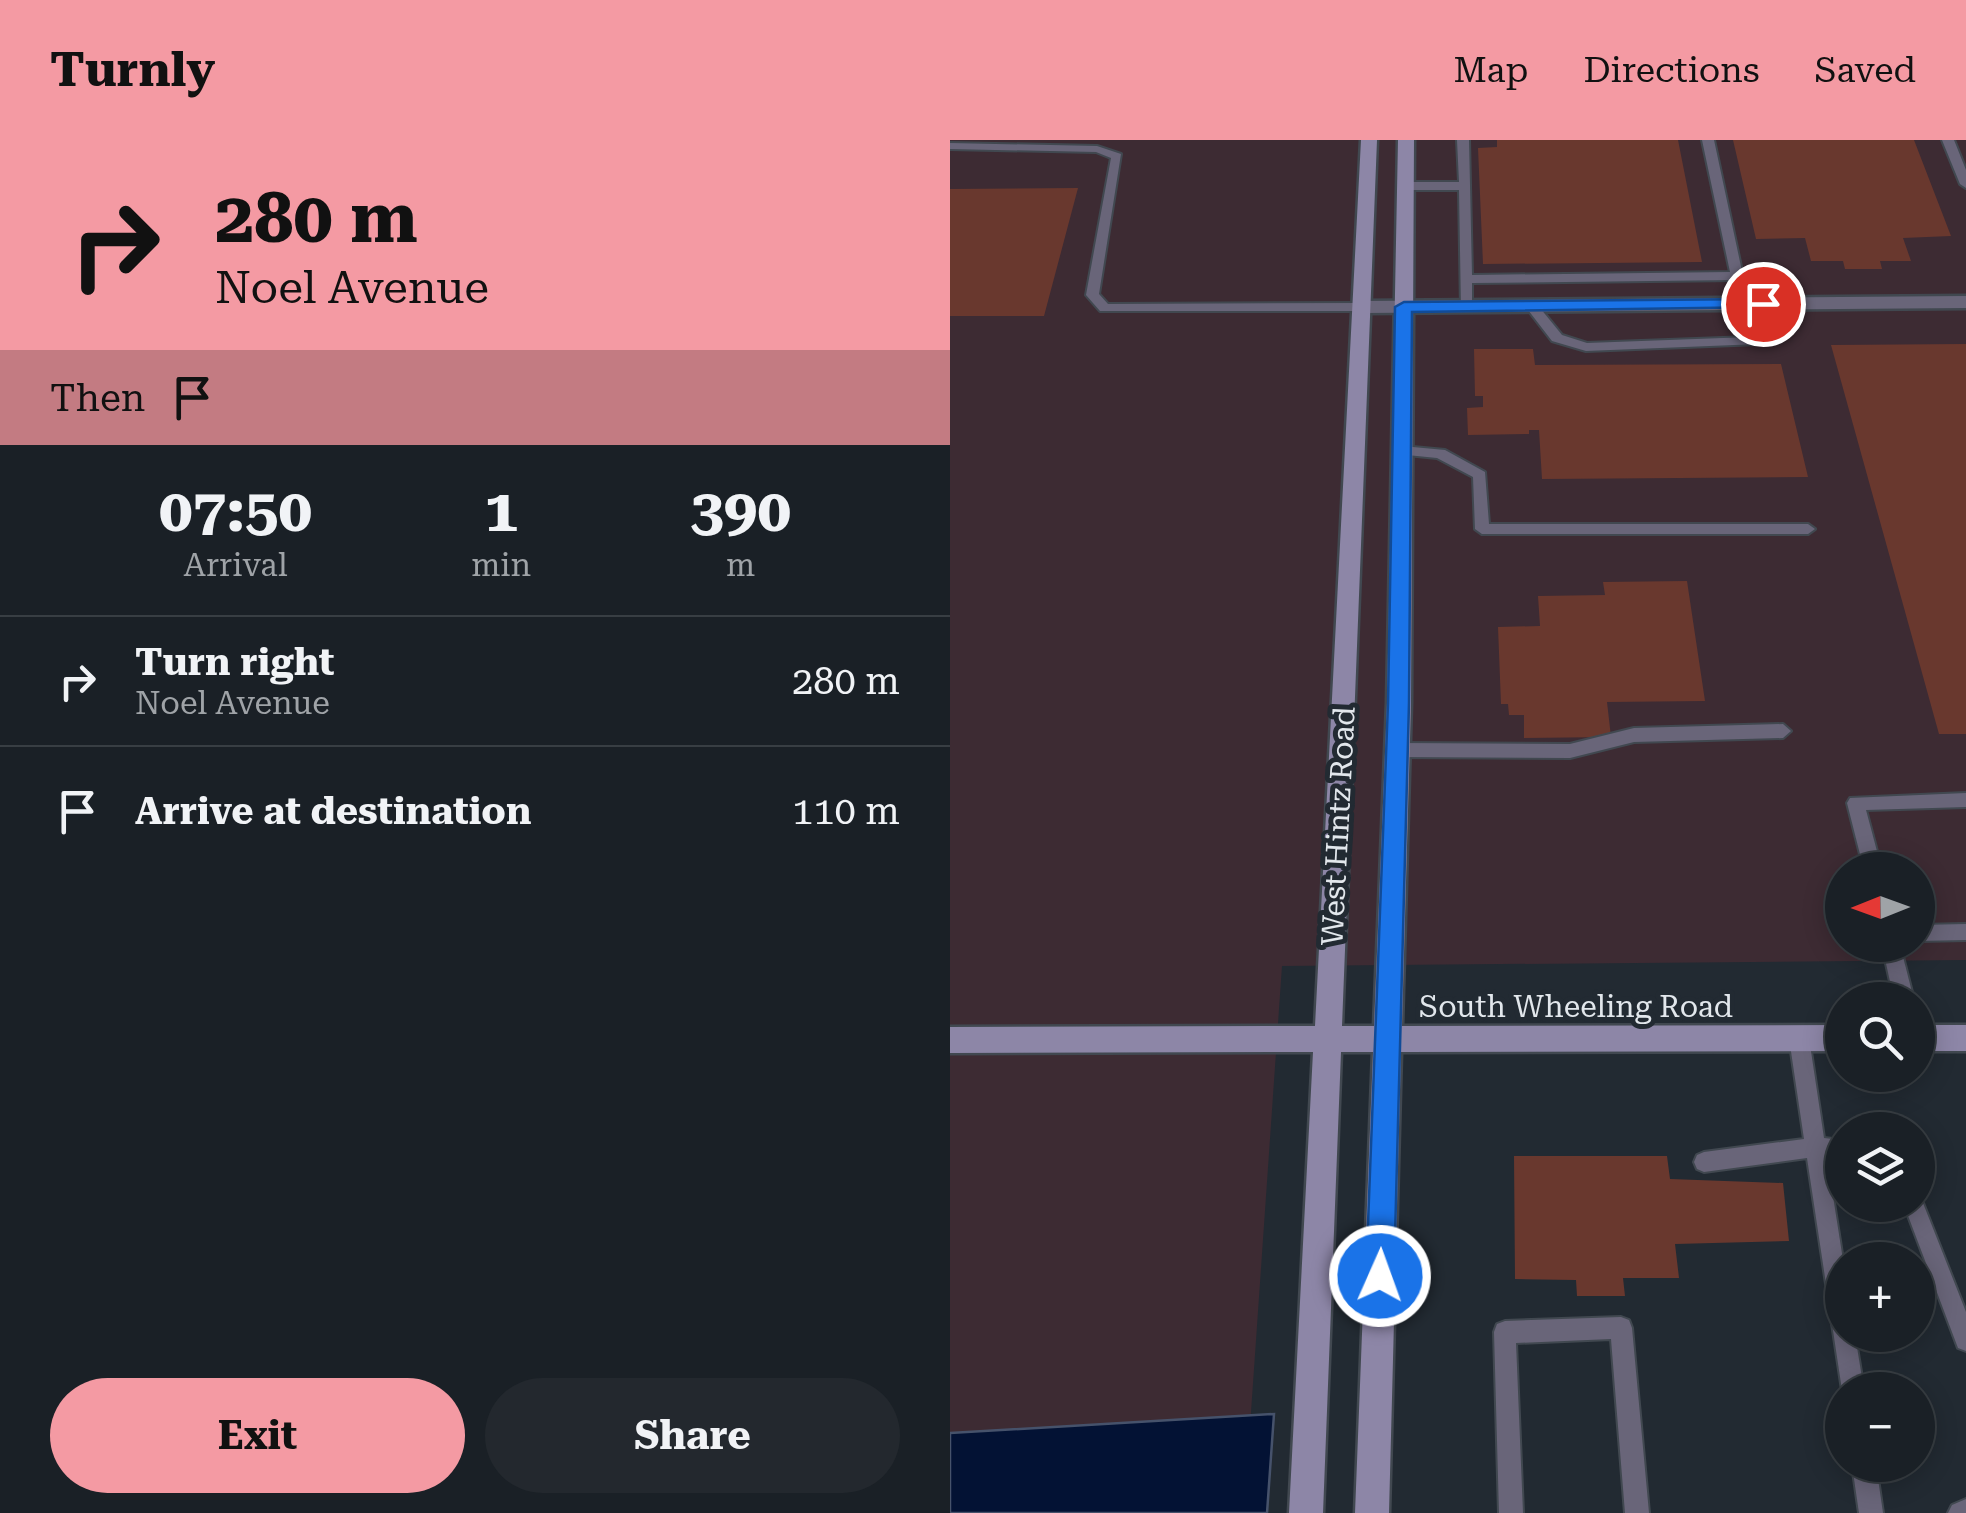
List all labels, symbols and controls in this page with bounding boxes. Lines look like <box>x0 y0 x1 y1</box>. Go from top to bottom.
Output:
text: Turnly <box>50 42 215 98</box>
text: Map <box>1454 50 1528 91</box>
text: Directions <box>1583 50 1760 91</box>
text: Saved <box>1815 50 1916 91</box>
text: 280 m <box>215 177 418 259</box>
icon: right <box>50 180 180 310</box>
text: Noel Avenue <box>215 261 489 314</box>
pin <box>1721 262 1806 347</box>
icon: arrive <box>1736 277 1791 332</box>
icon: arrive <box>165 370 220 425</box>
text: Then <box>50 376 145 420</box>
text: 07:50 <box>159 475 312 546</box>
text: 1 <box>484 475 518 546</box>
text: 390 <box>690 475 791 546</box>
text: Arrival <box>184 546 288 584</box>
text: min <box>471 546 531 584</box>
text: m <box>726 546 755 584</box>
text: Turn right <box>135 640 334 684</box>
icon: right <box>50 654 105 709</box>
text: 280 m <box>792 659 900 703</box>
text: Noel Avenue <box>135 684 330 722</box>
street label: West Hintz Road <box>1314 705 1362 947</box>
icon: arrive <box>50 784 105 839</box>
text: Arrive at destination <box>135 789 531 833</box>
text: 110 m <box>792 789 900 833</box>
north arrow <box>1825 852 1935 962</box>
map controls <box>1825 852 1935 1482</box>
button: search <box>1825 982 1935 1092</box>
street label: South Wheeling Road <box>1419 989 1733 1024</box>
button: layers <box>1825 1112 1935 1222</box>
position arrow <box>1328 1224 1432 1328</box>
button: + <box>1825 1242 1935 1352</box>
button: − <box>1825 1372 1935 1482</box>
button: Exit <box>50 1378 465 1493</box>
button: Share <box>485 1378 900 1493</box>

